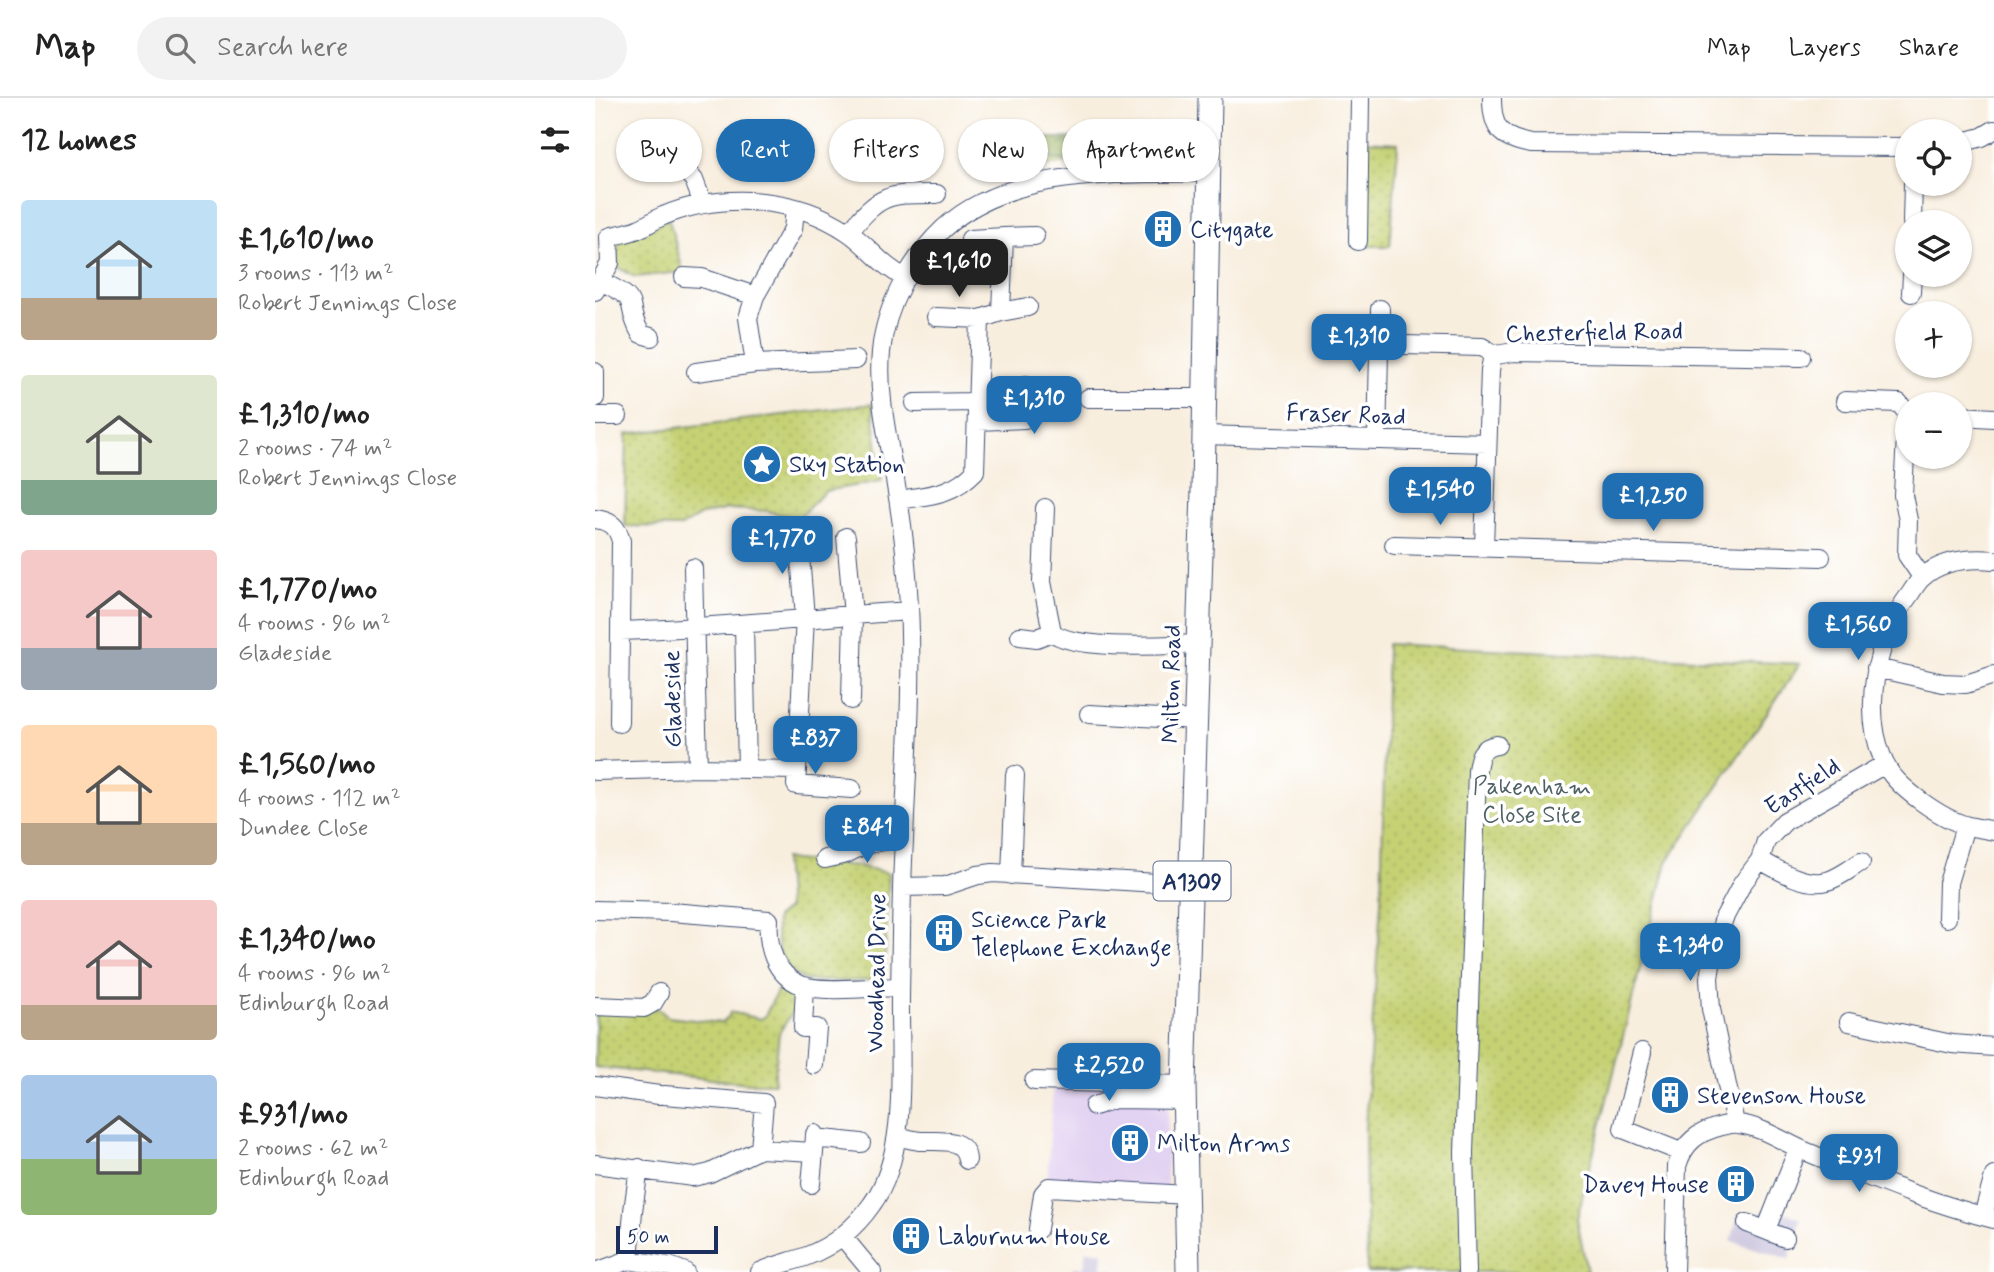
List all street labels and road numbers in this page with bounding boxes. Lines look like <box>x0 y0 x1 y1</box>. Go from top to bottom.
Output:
street label: Chesterfield Road <box>1505 316 1683 351</box>
street label: Fraser Road <box>1286 398 1406 433</box>
street label: Milton Road <box>1156 624 1189 744</box>
street label: Gladeside <box>657 650 690 748</box>
street label: Eastfield <box>1759 751 1846 823</box>
road number: A1309 <box>1153 862 1231 901</box>
street label: Woodhead Drive <box>861 893 894 1053</box>

